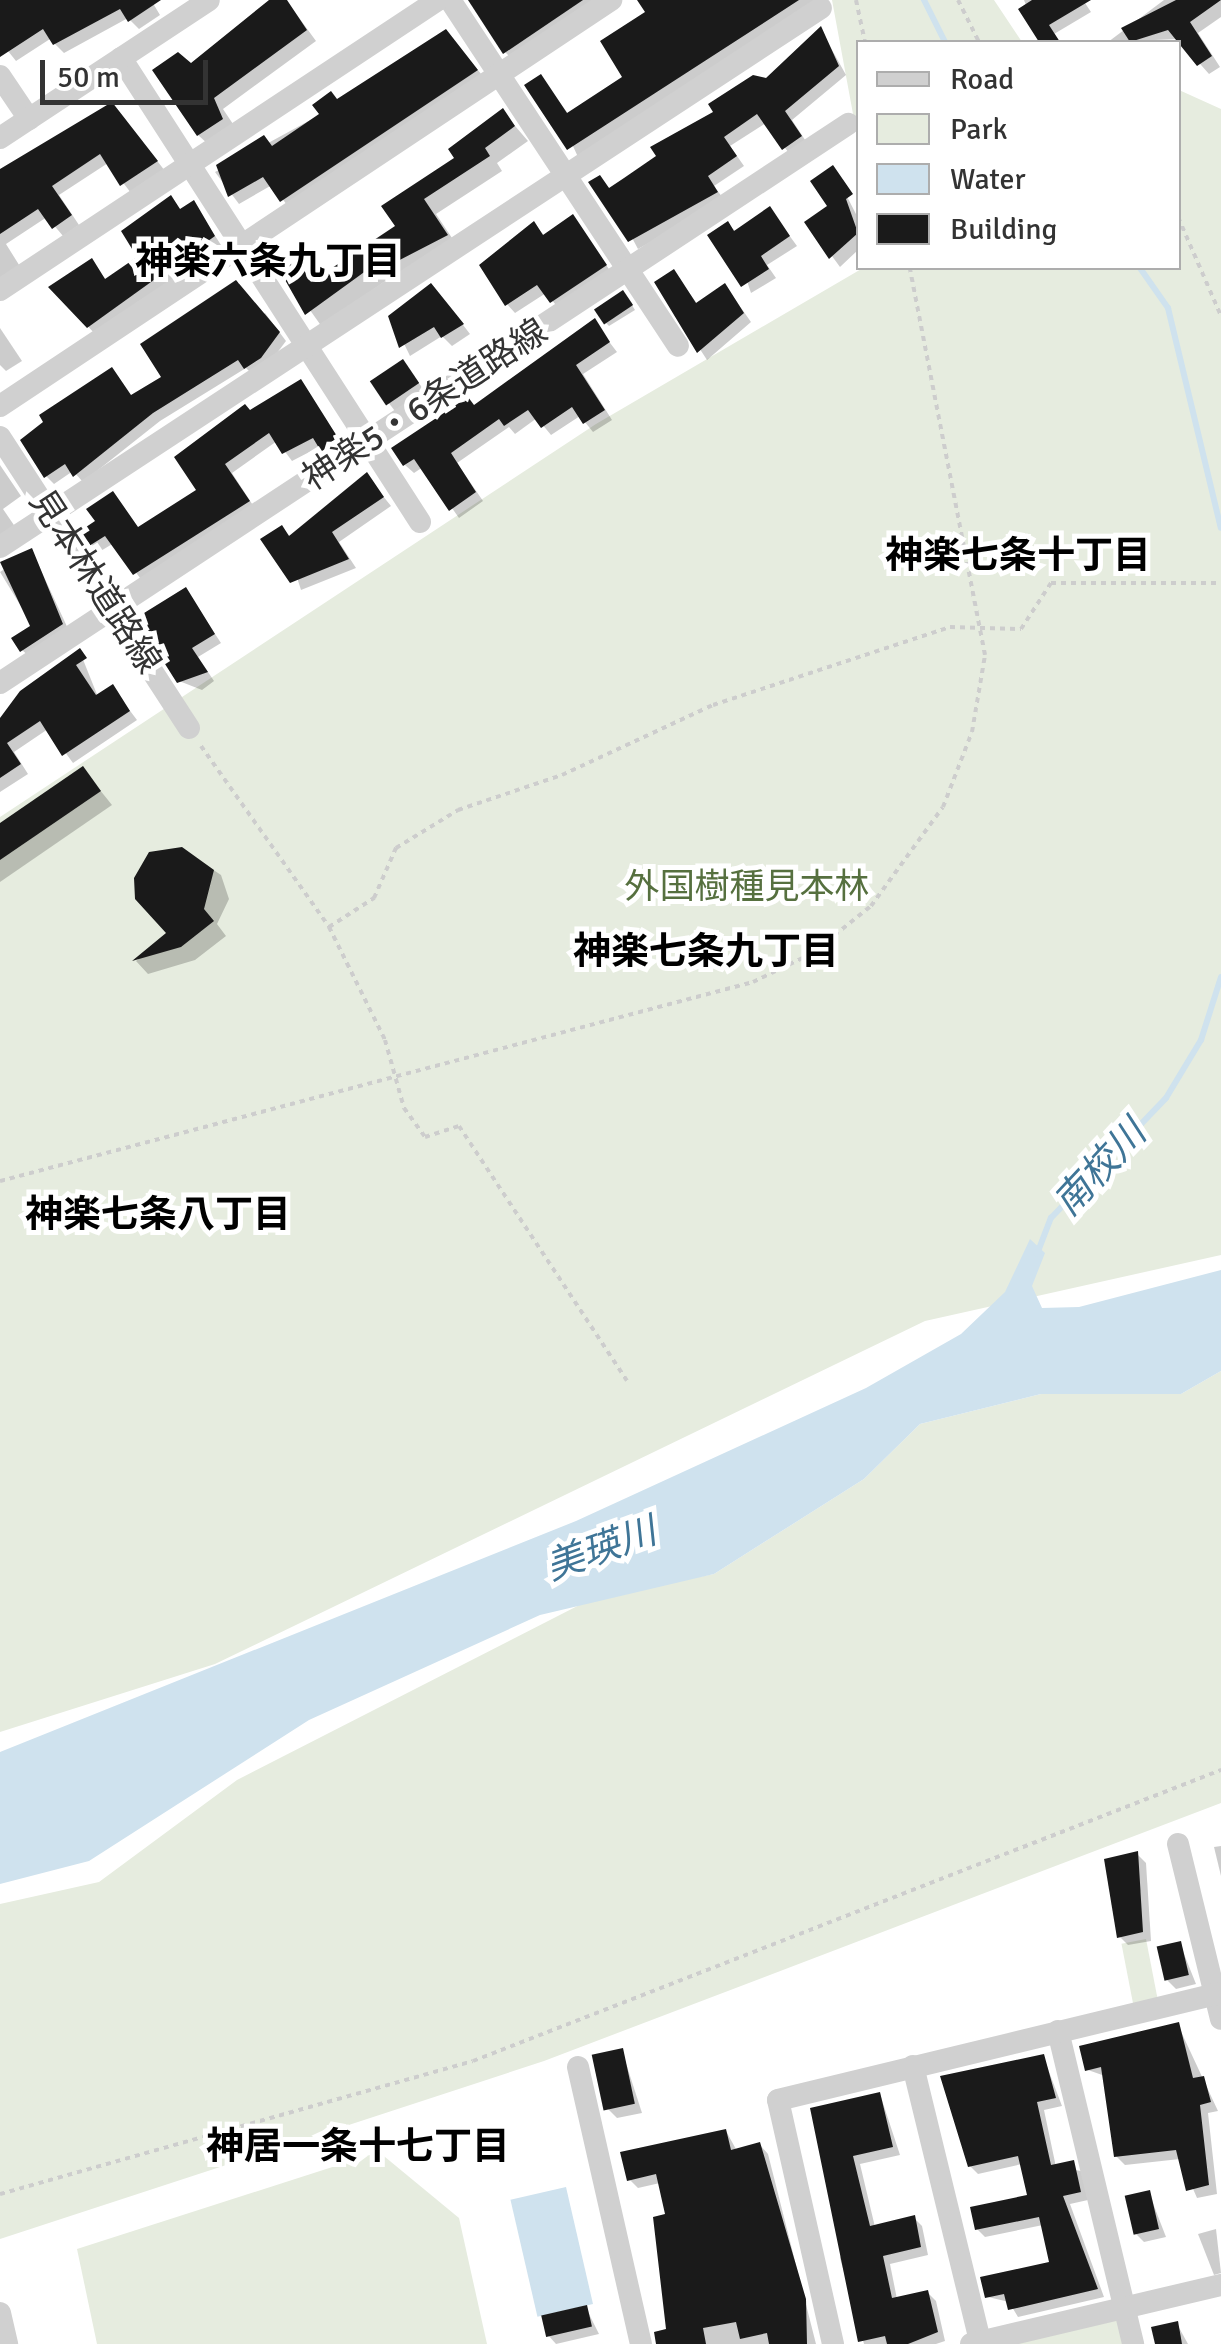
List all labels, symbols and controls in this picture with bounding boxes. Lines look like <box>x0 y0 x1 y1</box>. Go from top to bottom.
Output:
scale bar <box>45 40 212 102</box>
legend <box>856 40 1181 270</box>
text: 50 m <box>57 59 120 96</box>
text: Road <box>950 61 1014 98</box>
text: Park <box>950 111 1008 148</box>
text: Water <box>950 161 1026 198</box>
text: Building <box>950 211 1057 248</box>
district label: 神楽六条九丁目 <box>135 239 401 285</box>
street label: 神楽5・6条道路線 <box>295 310 555 500</box>
street label: 見本林道路線 <box>20 483 170 681</box>
district label: 神楽七条十丁目 <box>885 533 1151 579</box>
park label: 外国樹種見本林 <box>625 866 869 908</box>
district label: 神楽七条九丁目 <box>573 929 839 975</box>
water label: 南校川 <box>1044 1111 1156 1225</box>
district label: 神楽七条八丁目 <box>25 1192 291 1238</box>
water label: 美瑛川 <box>540 1508 662 1590</box>
district label: 神居一条十七丁目 <box>206 2124 510 2170</box>

